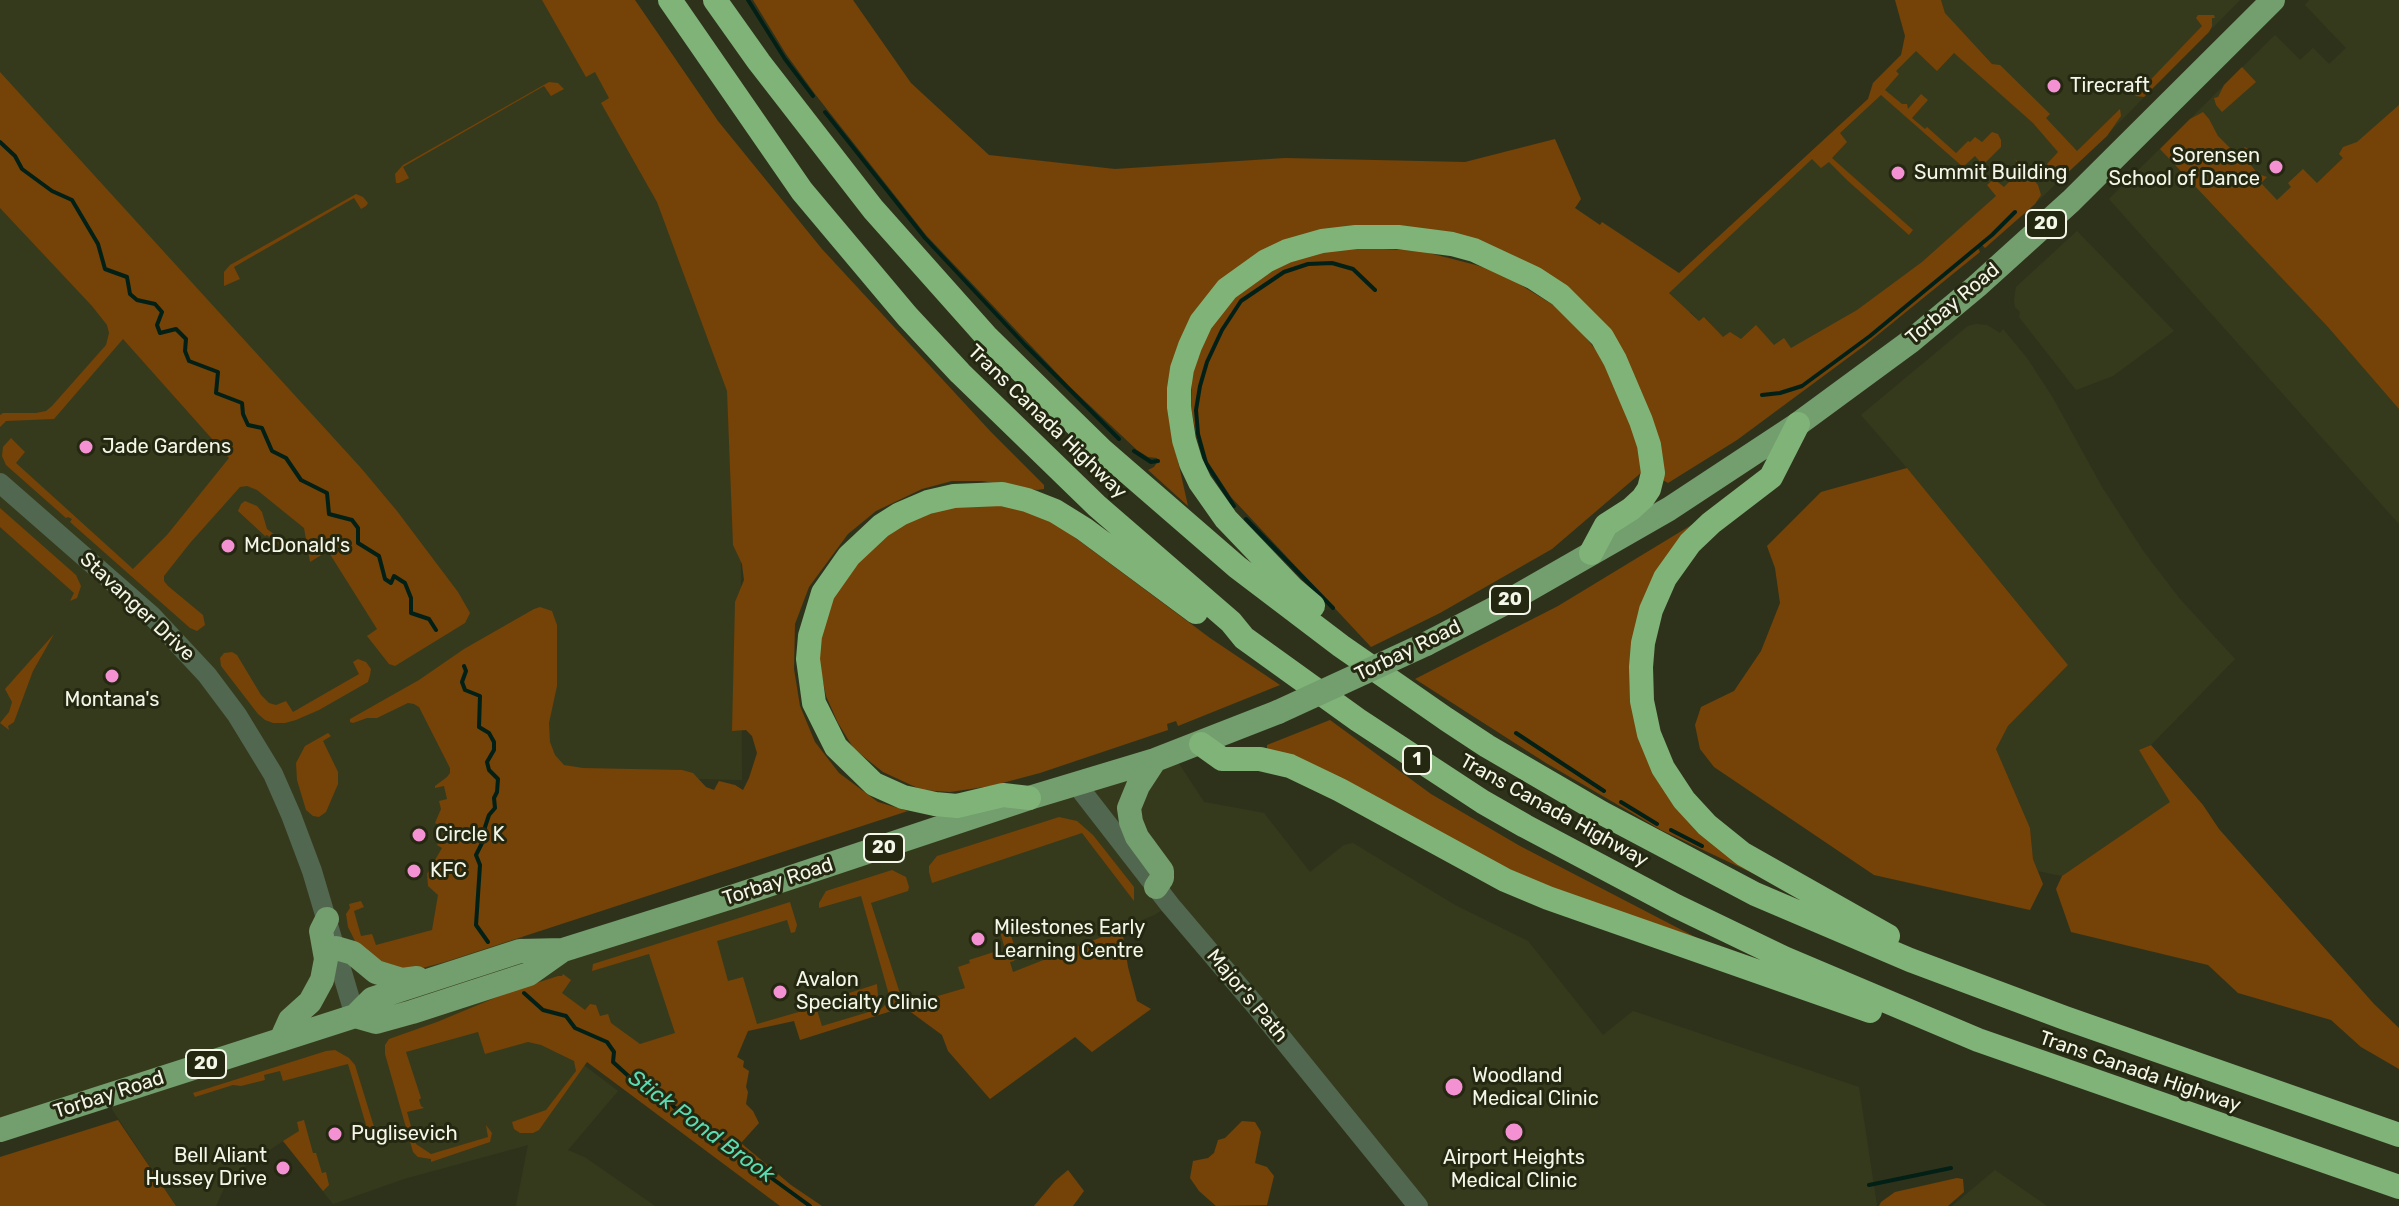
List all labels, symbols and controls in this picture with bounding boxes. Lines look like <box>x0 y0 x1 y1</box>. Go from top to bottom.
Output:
place label: Tirecraft <box>2070 74 2150 98</box>
marker: Tirecraft <box>2045 77 2063 95</box>
place label: Sorensen School of Dance <box>2108 144 2260 191</box>
marker: Sorensen School of Dance <box>2267 158 2285 176</box>
place label: Summit Building <box>1914 161 2067 185</box>
marker: Summit Building <box>1889 164 1907 182</box>
road number: 20 <box>2026 210 2066 238</box>
street label: Torbay Road <box>1901 258 2005 350</box>
street label: Trans Canada Highway <box>963 340 1131 504</box>
place label: Jade Gardens <box>102 435 231 459</box>
marker: Jade Gardens <box>77 438 95 456</box>
place label: McDonald's <box>244 534 350 558</box>
marker: McDonald's <box>219 537 237 555</box>
street label: Stavanger Drive <box>74 548 200 666</box>
road number: 20 <box>1490 586 1530 614</box>
street label: Torbay Road <box>1351 615 1465 687</box>
marker: Montana's <box>103 667 121 685</box>
place label: Montana's <box>65 688 159 712</box>
road number: 1 <box>1403 746 1431 774</box>
street label: Trans Canada Highway <box>1456 749 1652 873</box>
place label: Circle K <box>435 823 505 847</box>
marker: Circle K <box>410 826 428 844</box>
road number: 20 <box>864 834 904 862</box>
street label: Torbay Road <box>720 853 836 911</box>
place label: KFC <box>430 859 467 883</box>
marker: KFC <box>405 862 423 880</box>
place label: Milestones Early Learning Centre <box>994 916 1145 963</box>
marker: Milestones Early Learning Centre <box>969 930 987 948</box>
street label: Major's Path <box>1201 945 1293 1047</box>
place label: Avalon Specialty Clinic <box>796 968 938 1015</box>
marker: Avalon Specialty Clinic <box>771 983 789 1001</box>
street label: Trans Canada Highway <box>2036 1026 2244 1118</box>
road number: 20 <box>186 1050 226 1078</box>
place label: Woodland Medical Clinic <box>1472 1064 1599 1111</box>
water label: Stick Pond Brook <box>623 1065 779 1189</box>
street label: Torbay Road <box>51 1066 167 1124</box>
marker: Woodland Medical Clinic <box>1443 1076 1465 1098</box>
marker: Airport Heights Medical Clinic <box>1503 1121 1525 1143</box>
place label: Puglisevich <box>351 1122 458 1146</box>
marker: Puglisevich <box>326 1125 344 1143</box>
place label: Bell Aliant Hussey Drive <box>145 1144 267 1191</box>
place label: Airport Heights Medical Clinic <box>1443 1146 1585 1193</box>
marker: Bell Aliant Hussey Drive <box>274 1159 292 1177</box>

